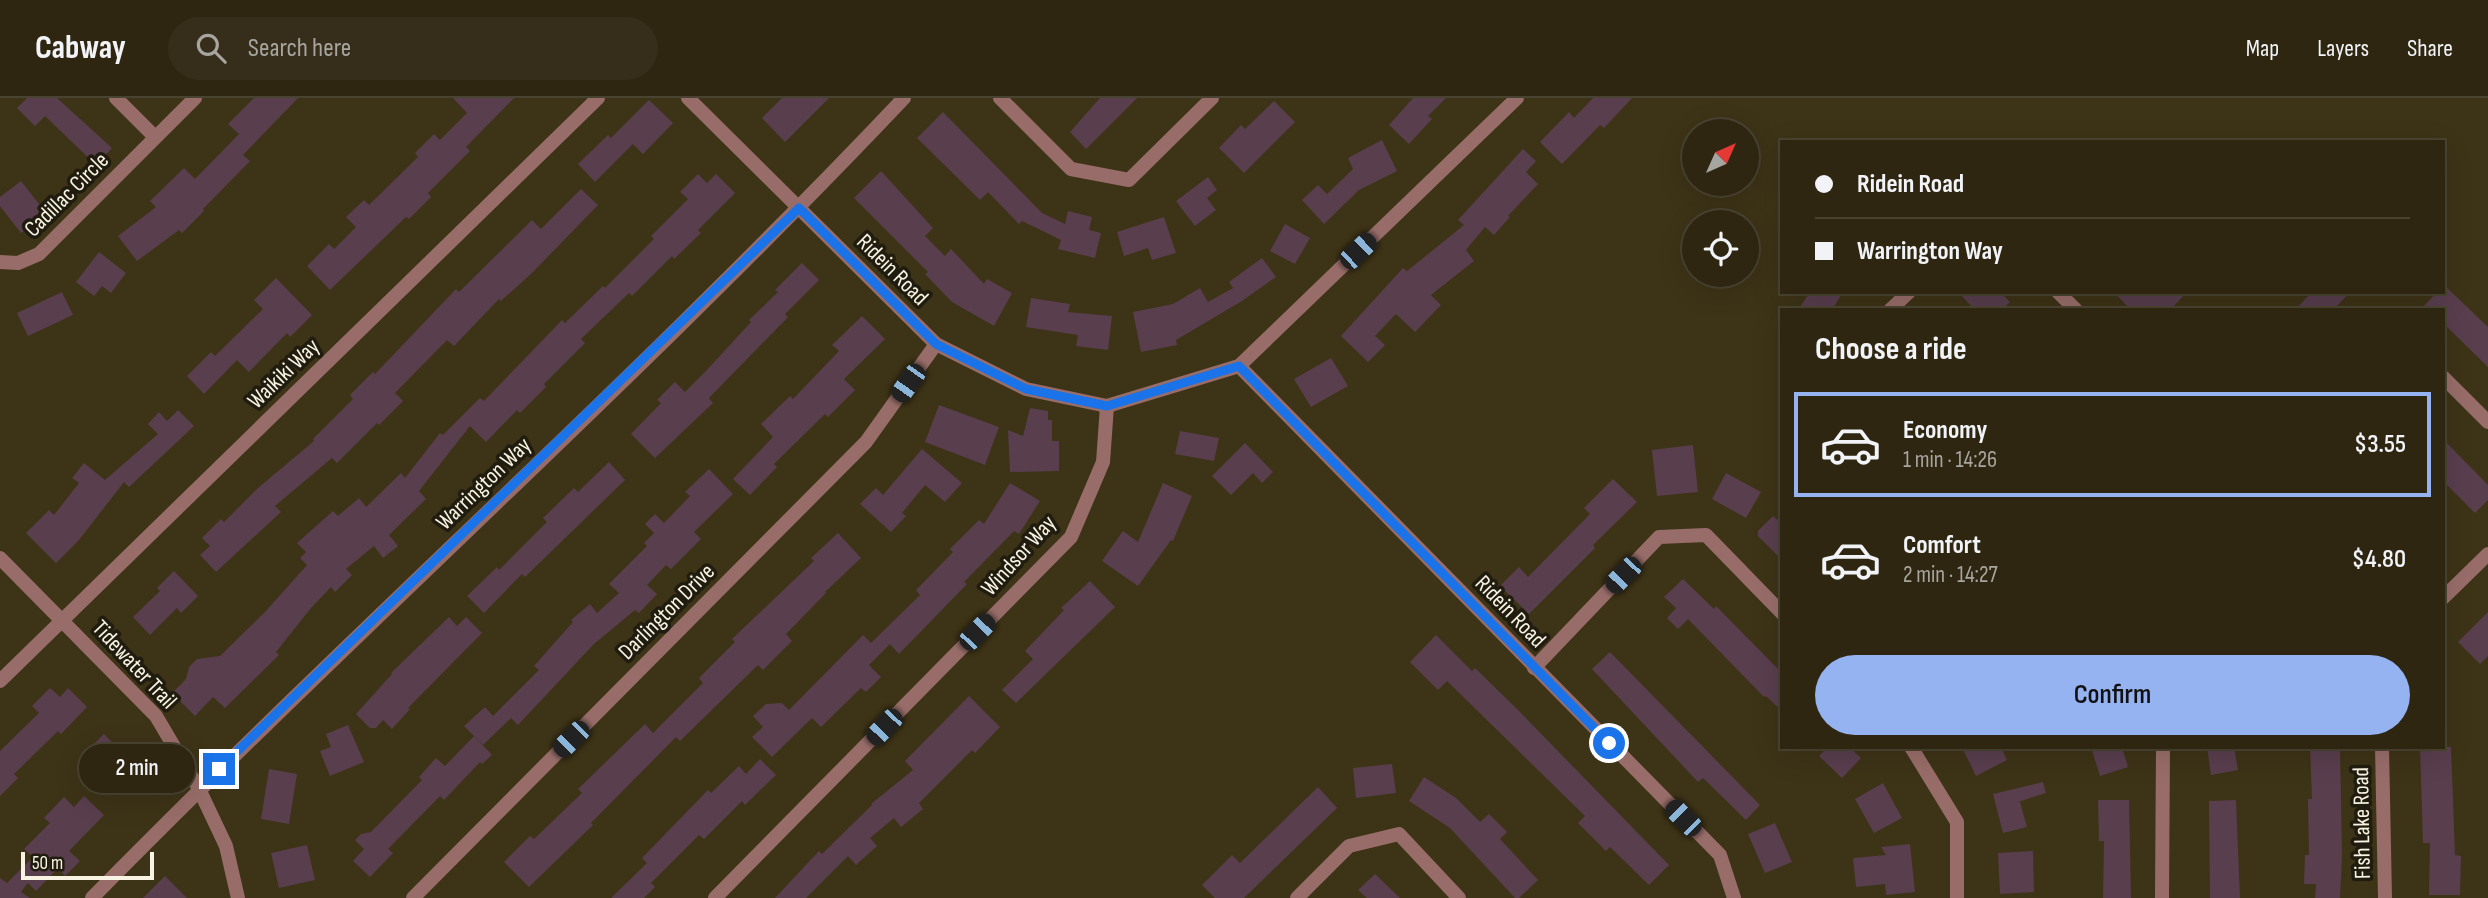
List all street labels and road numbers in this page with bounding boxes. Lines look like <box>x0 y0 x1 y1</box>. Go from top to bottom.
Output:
street label: Cadillac Circle <box>19 147 115 243</box>
street label: Ridein Road <box>851 228 934 311</box>
street label: Waikiki Way <box>242 333 326 415</box>
street label: Warrington Way <box>430 431 537 536</box>
street label: Windsor Way <box>975 510 1062 602</box>
street label: Darlington Drive <box>613 558 721 666</box>
street label: Ridein Road <box>1469 570 1552 654</box>
street label: Tidewater Trail <box>86 614 183 715</box>
street label: Fish Lake Road <box>2347 767 2377 879</box>

